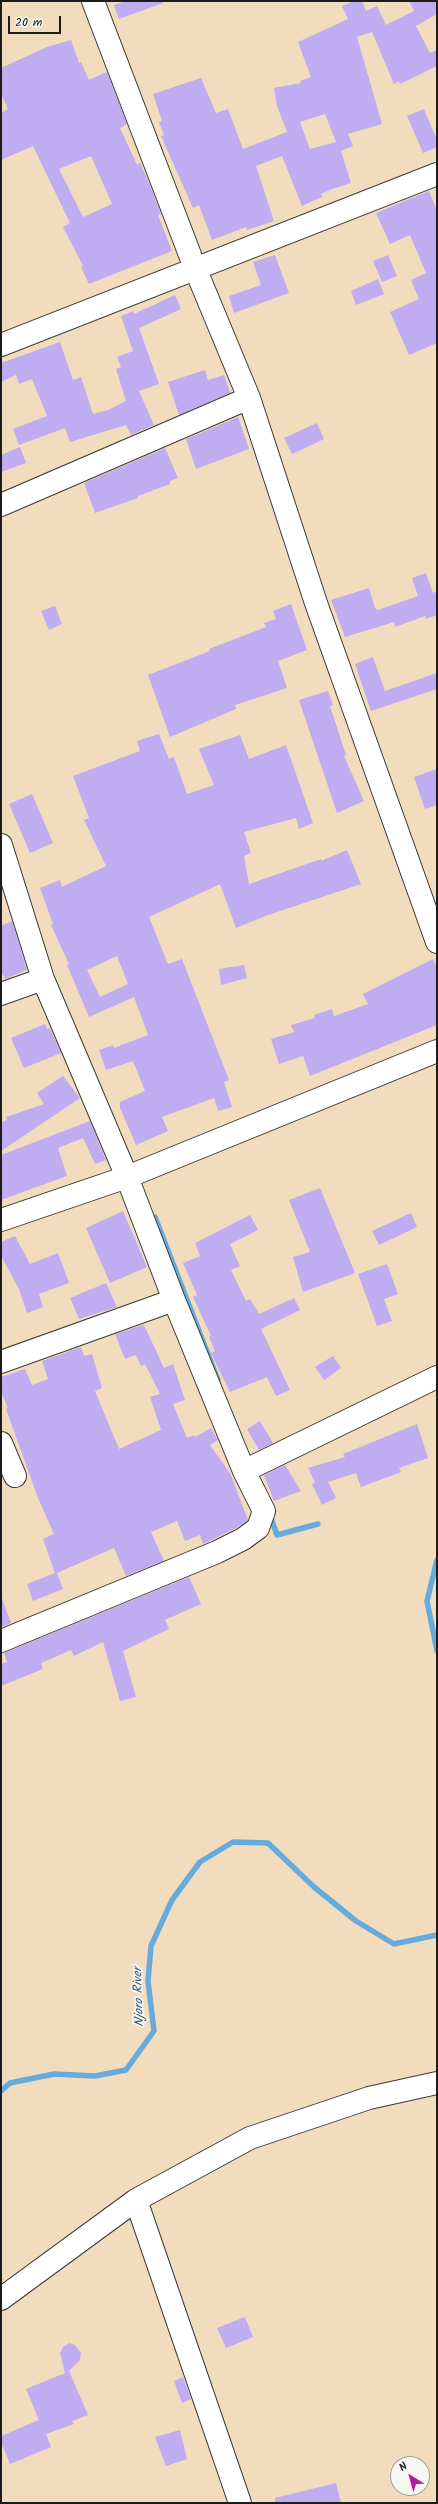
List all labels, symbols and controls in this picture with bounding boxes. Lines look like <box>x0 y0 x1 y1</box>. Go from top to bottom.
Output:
scale bar <box>10 8 63 34</box>
text: 20 m <box>15 13 42 32</box>
water label: Njoro River <box>131 1967 149 2027</box>
north arrow <box>390 2456 430 2496</box>
text: N <box>395 2458 412 2476</box>

